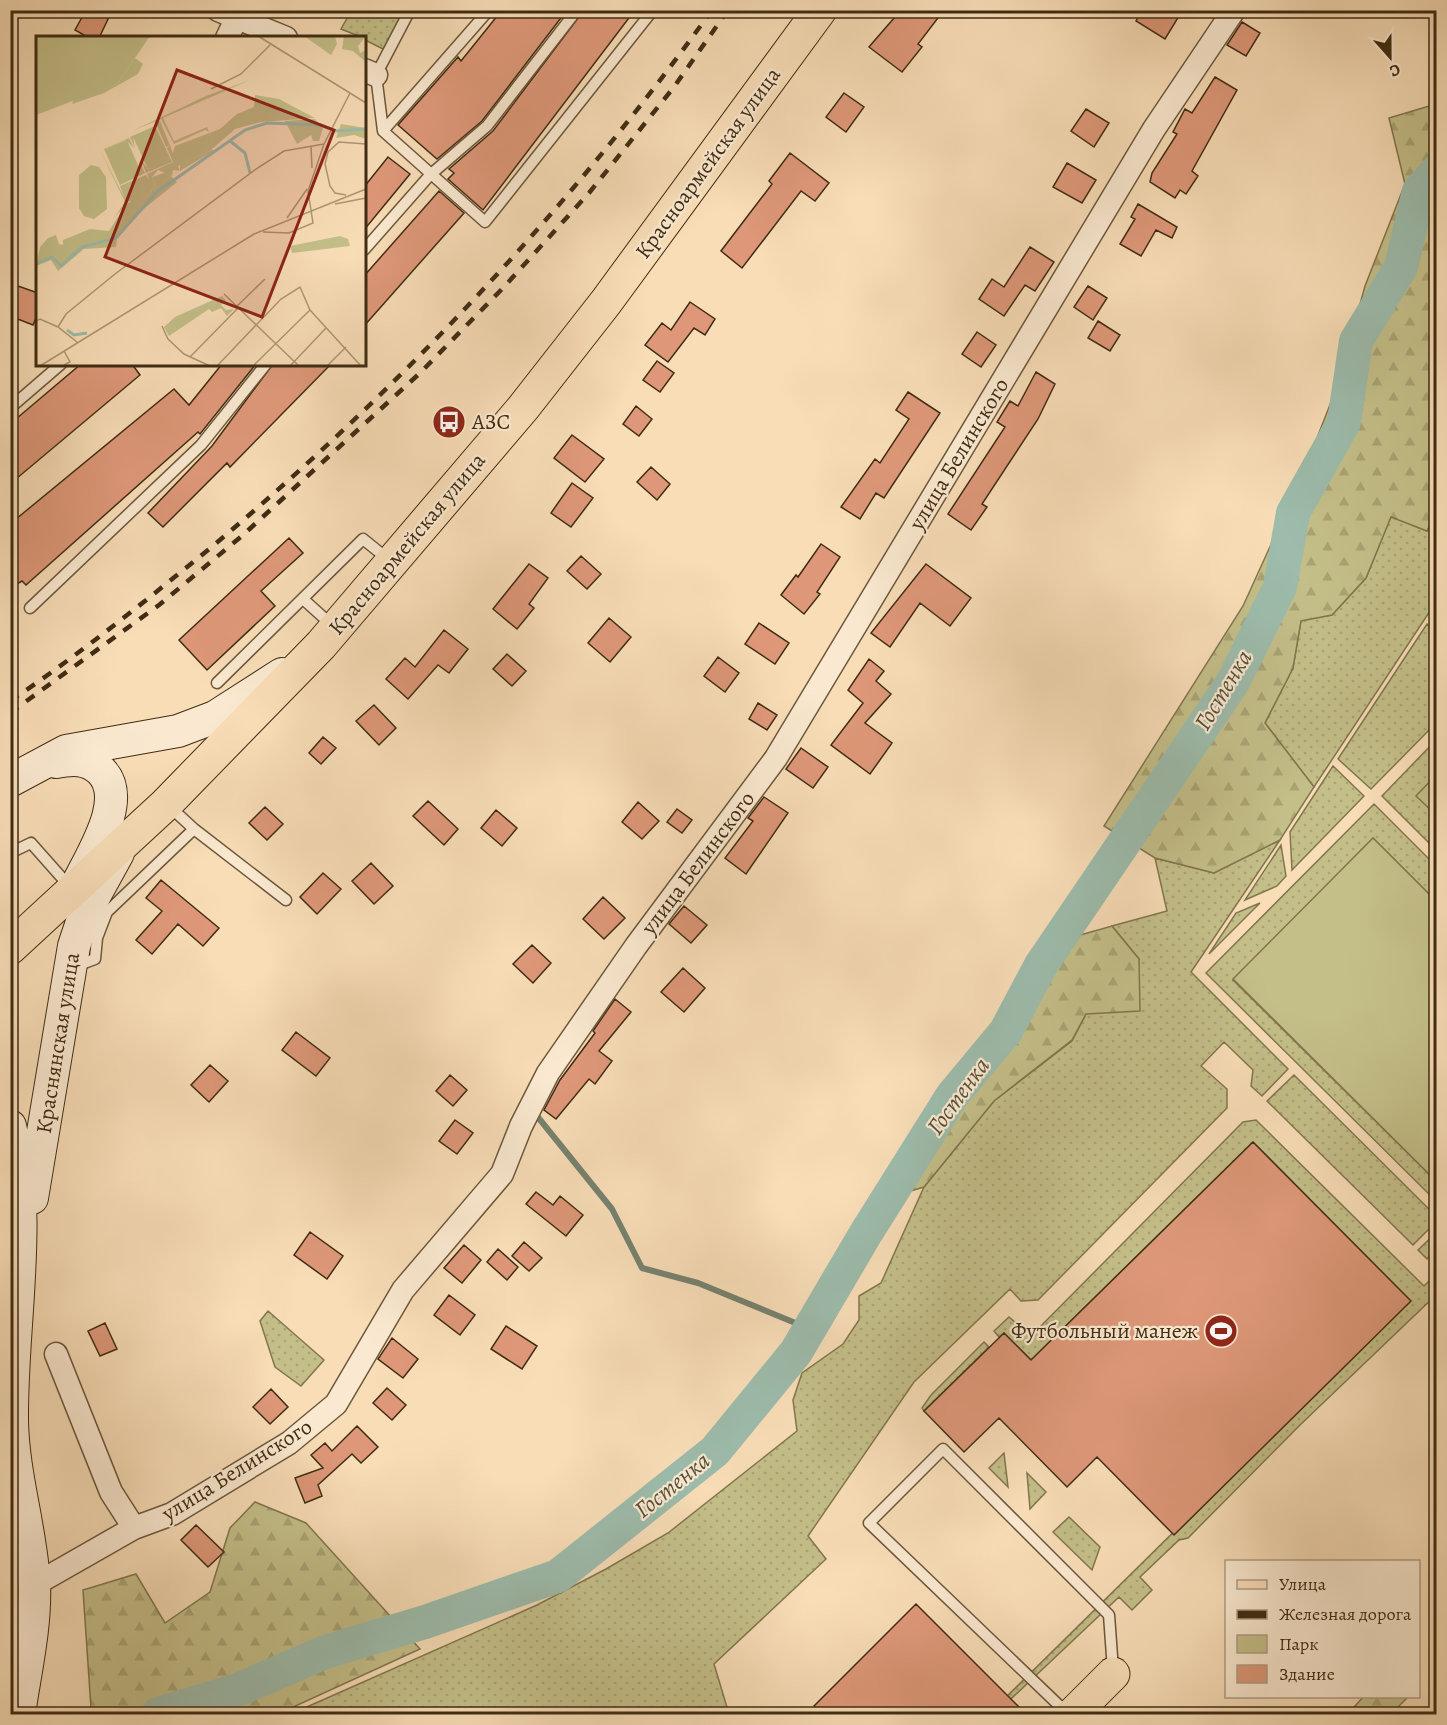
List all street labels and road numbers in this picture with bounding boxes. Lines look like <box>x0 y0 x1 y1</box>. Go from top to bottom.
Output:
street label: Красноармейская улица <box>628 60 788 265</box>
street label: улица Белинского <box>901 372 1016 536</box>
street label: Красноармейская улица <box>322 446 493 642</box>
street label: улица Белинского <box>634 785 762 942</box>
street label: Краснянская улица <box>29 950 87 1136</box>
street label: улица Белинского <box>155 1412 318 1529</box>

